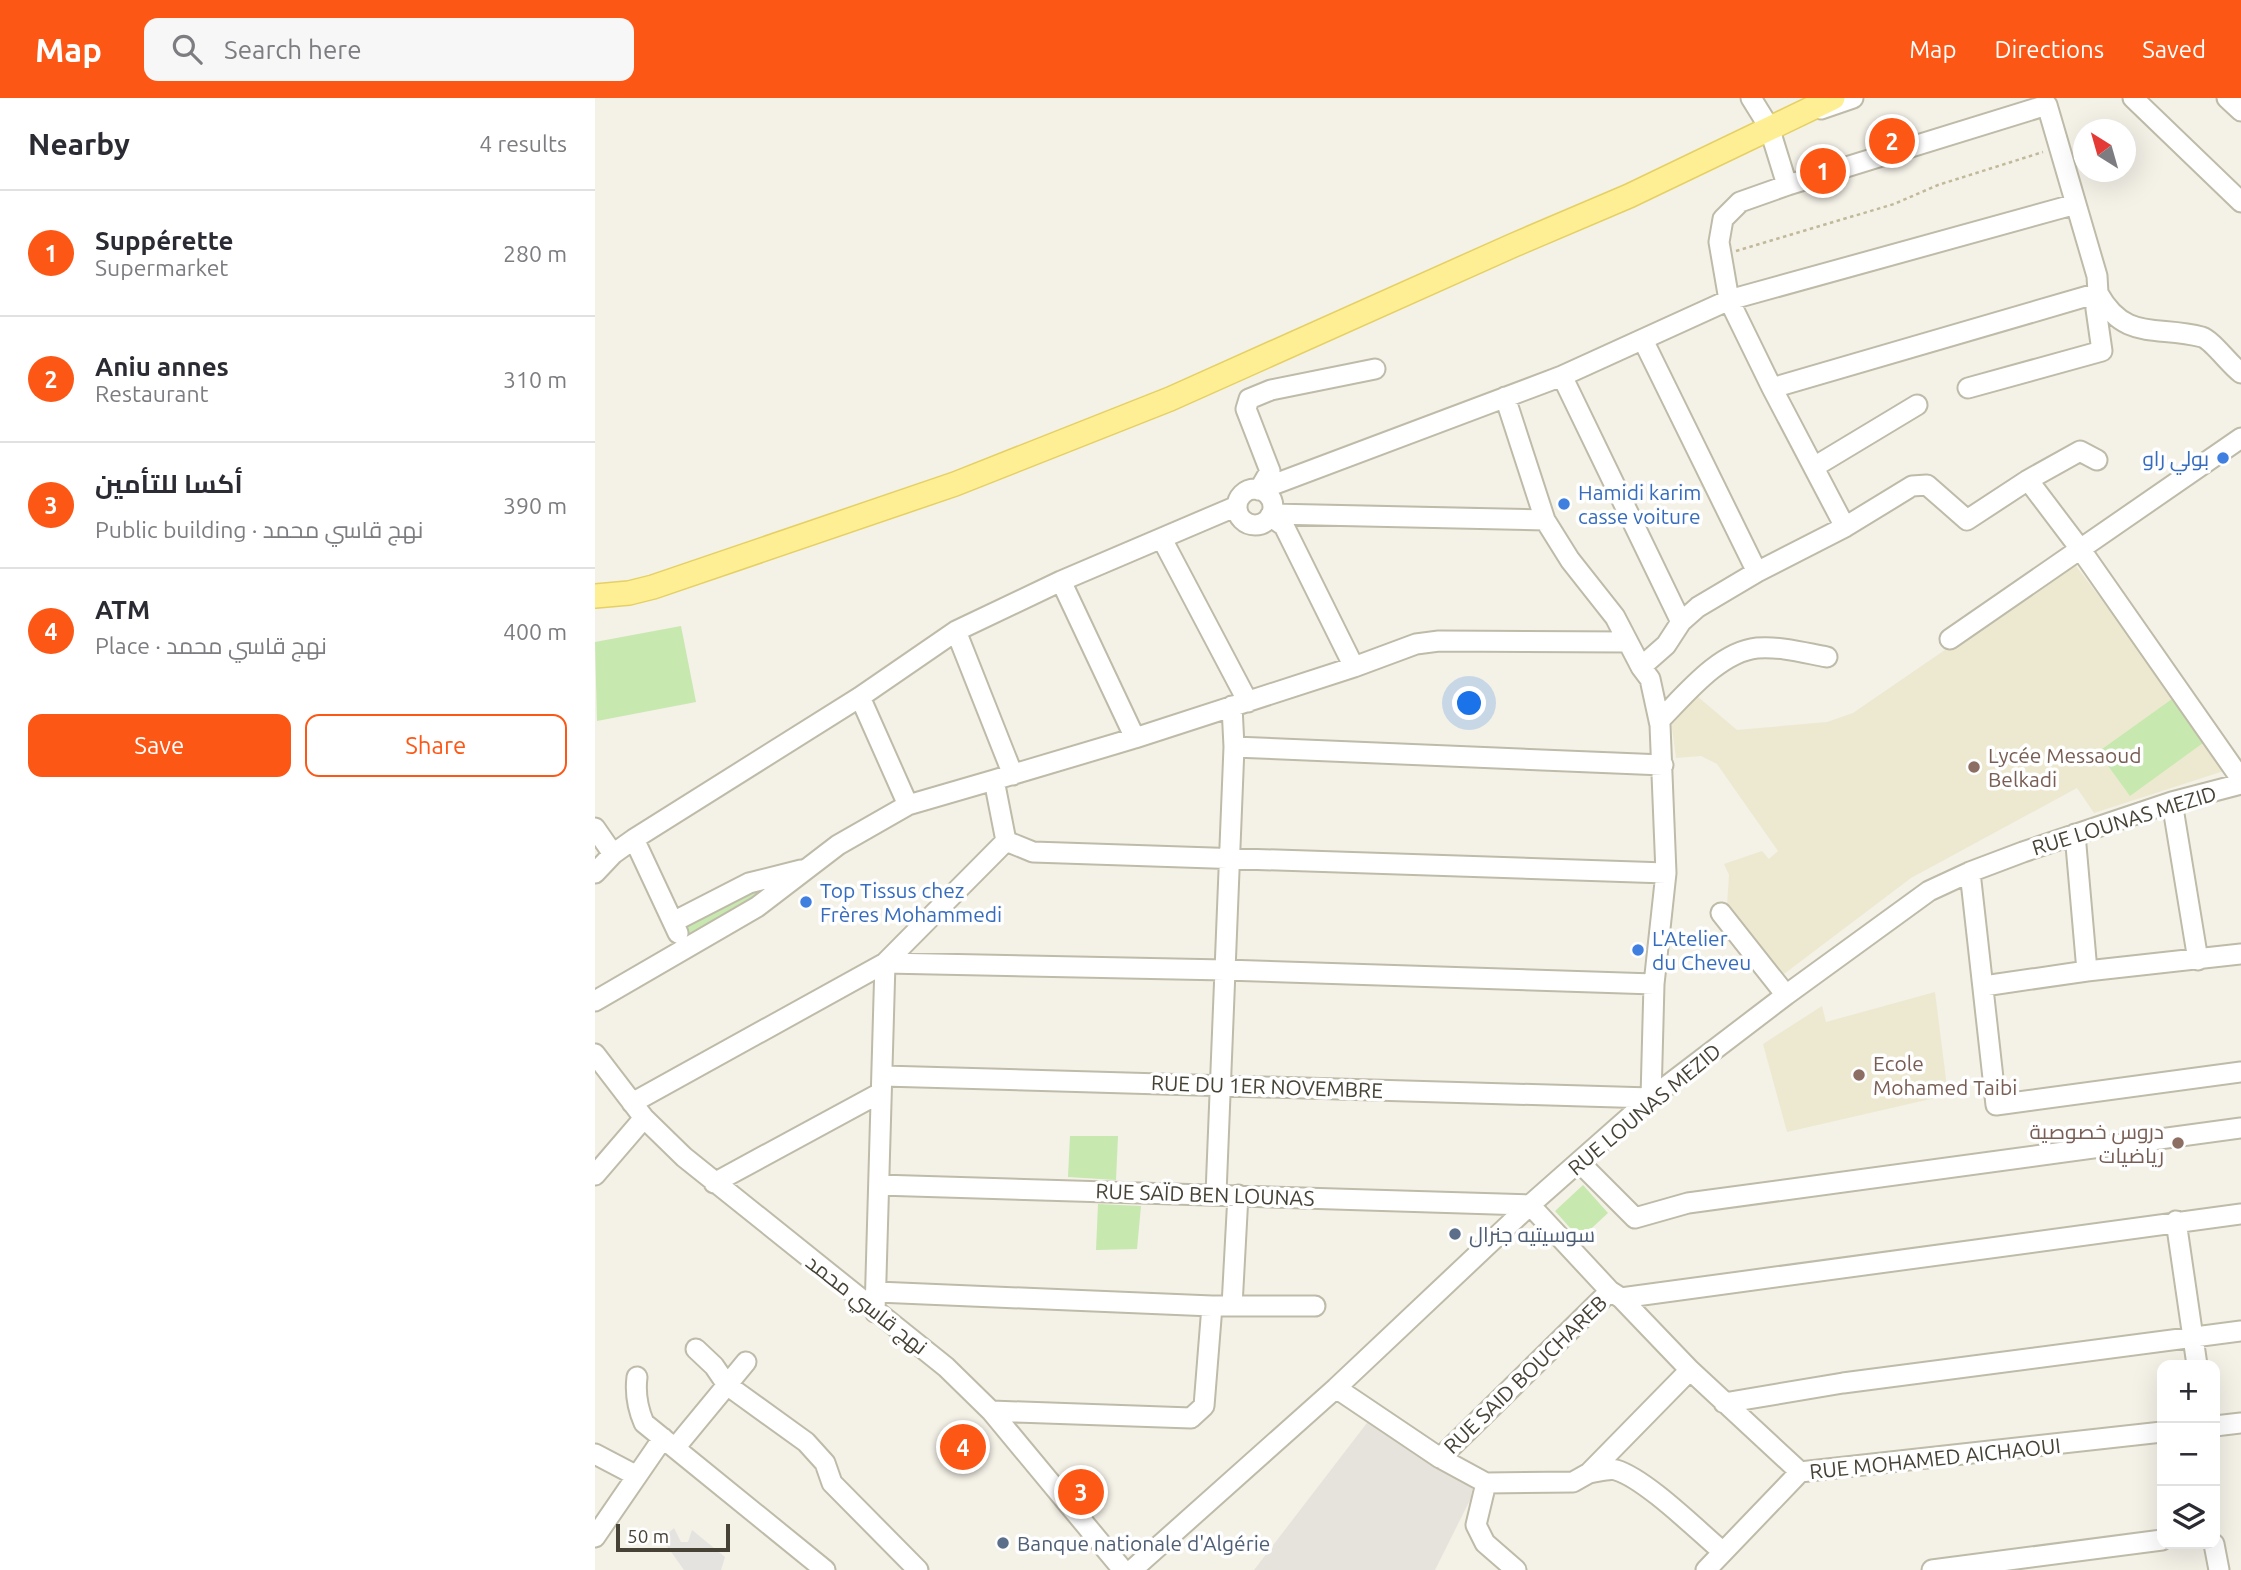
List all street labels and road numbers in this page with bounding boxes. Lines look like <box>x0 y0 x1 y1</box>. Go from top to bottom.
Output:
street label: RUE LOUNAS MEZID <box>2029 781 2219 859</box>
street label: RUE LOUNAS MEZID <box>1563 1038 1725 1180</box>
street label: RUE DU 1ER NOVEMBRE <box>1151 1070 1383 1102</box>
street label: RUE SAÏD BEN LOUNAS <box>1095 1178 1315 1210</box>
street label: نهج قاسي محمد <box>799 1249 932 1362</box>
street label: RUE SAID BOUCHAREB <box>1439 1290 1611 1458</box>
street label: RUE MOHAMED AICHAOUI <box>1808 1433 2062 1483</box>

